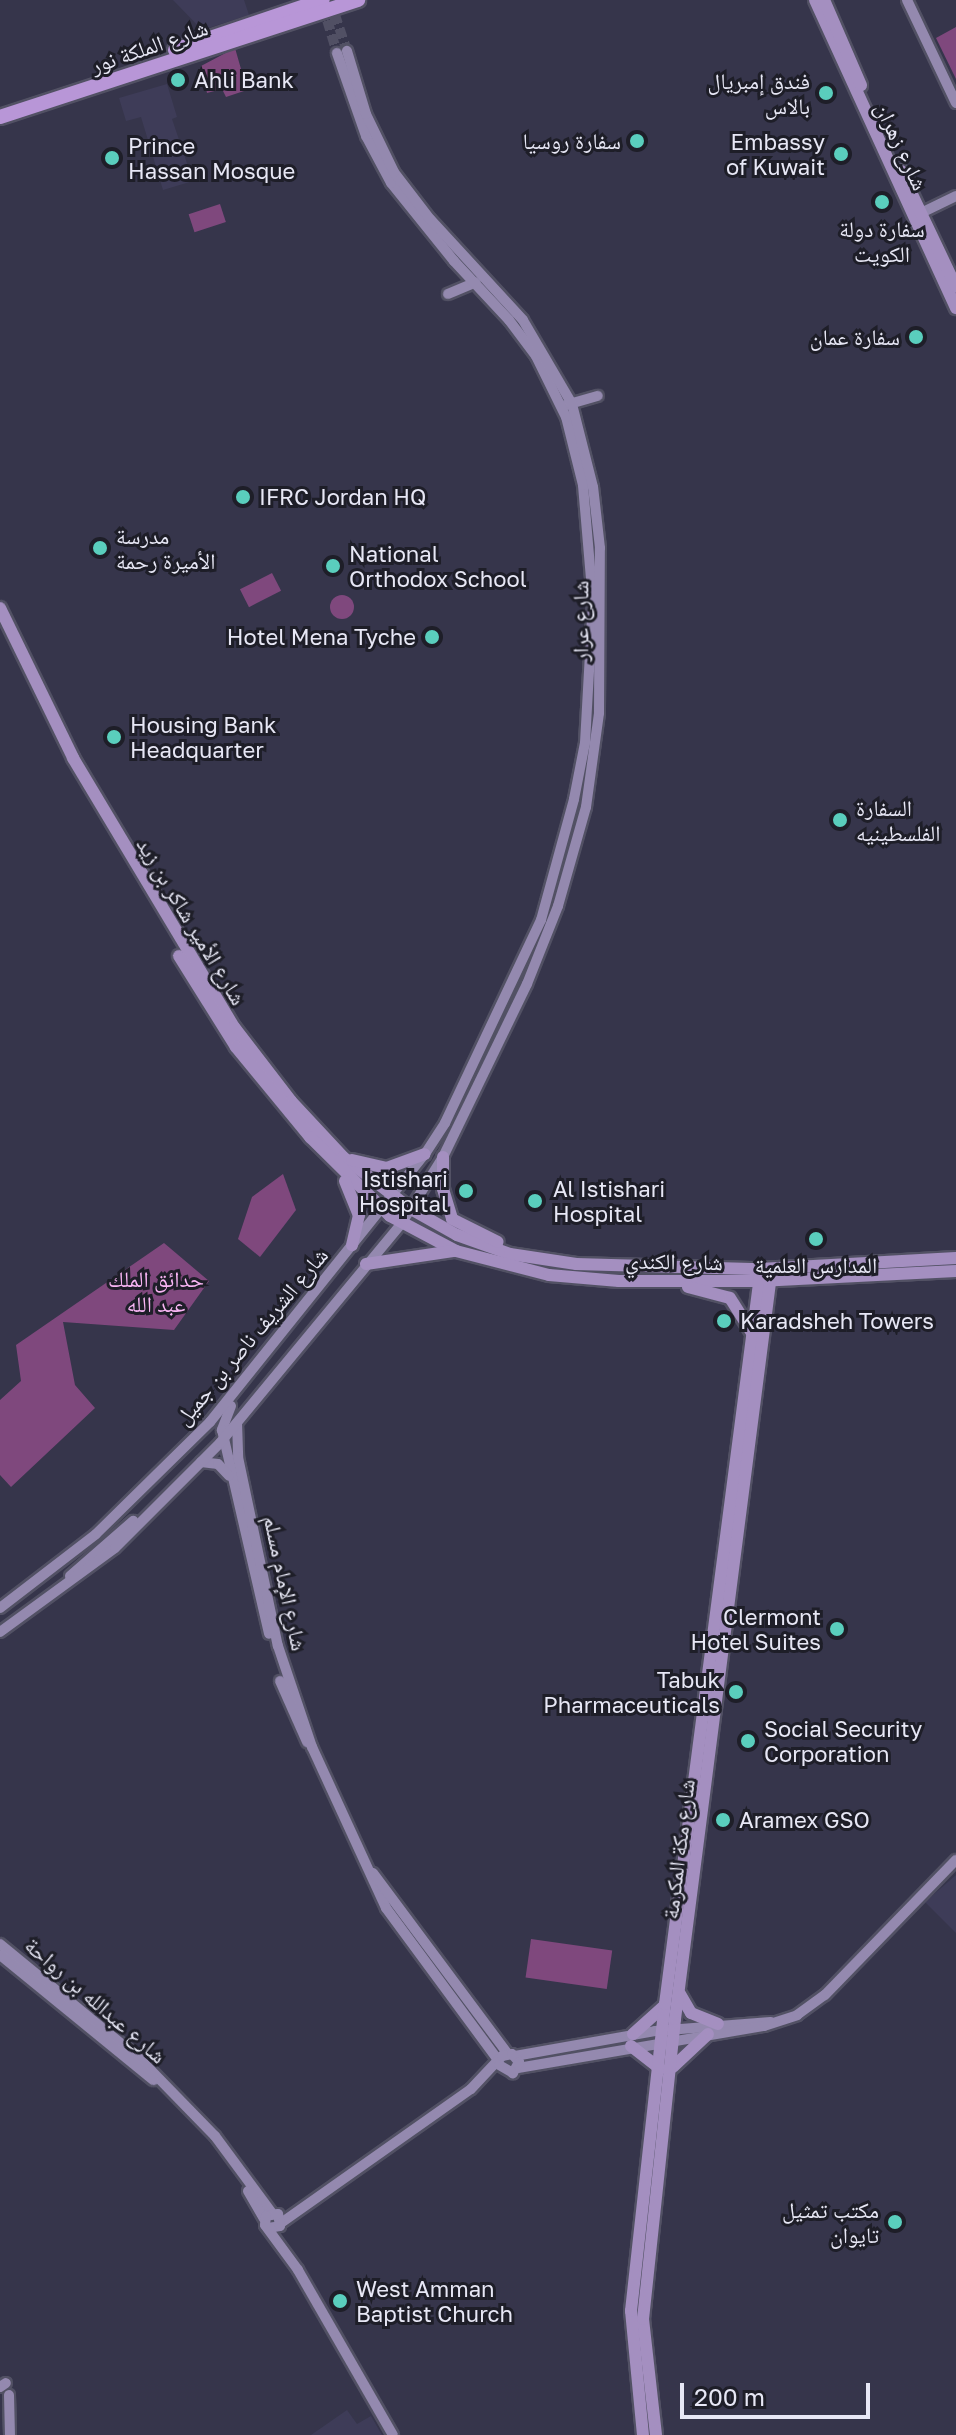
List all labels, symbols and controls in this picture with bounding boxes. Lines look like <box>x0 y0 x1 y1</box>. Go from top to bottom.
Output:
street label: شارع الملكة نور <box>87 14 211 78</box>
place label: Ahli Bank <box>194 67 294 93</box>
place label: فندق إمبريال بالاس <box>707 67 810 118</box>
marker: Ahli Bank <box>169 71 187 89</box>
marker: فندق إمبريال بالاس <box>817 84 835 102</box>
street label: شارع زهران <box>870 98 934 194</box>
place label: سفارة روسيا <box>523 128 621 154</box>
place label: Embassy of Kuwait <box>726 128 825 180</box>
place label: Prince Hassan Mosque <box>128 132 295 184</box>
marker: سفارة روسيا <box>628 132 646 150</box>
marker: Embassy of Kuwait <box>832 145 850 163</box>
marker: Prince Hassan Mosque <box>103 149 121 167</box>
marker: سفارة دولة الكويت <box>873 193 891 211</box>
place label: سفارة دولة الكويت <box>839 215 925 266</box>
place label: سفارة عمان <box>810 324 900 350</box>
marker: سفارة عمان <box>907 328 925 346</box>
place label: IFRC Jordan HQ <box>259 484 426 510</box>
marker: IFRC Jordan HQ <box>234 488 252 506</box>
place label: مدرسة الأميرة رحمة <box>116 522 215 574</box>
marker: مدرسة الأميرة رحمة <box>91 539 109 557</box>
place label: National Orthodox School <box>349 540 527 592</box>
marker: National Orthodox School <box>324 557 342 575</box>
street label: شارع عرار <box>567 580 593 662</box>
place label: Hotel Mena Tyche <box>227 624 416 650</box>
marker: Hotel Mena Tyche <box>423 628 441 646</box>
place label: Housing Bank Headquarter <box>130 711 276 762</box>
marker: Housing Bank Headquarter <box>105 728 123 746</box>
place label: السفارة الفلسطينيه <box>856 794 940 846</box>
marker: السفارة الفلسطينيه <box>831 811 849 829</box>
street label: شارع الأمير شاكر بن زيد <box>132 832 252 1010</box>
place label: Istishari Hospital <box>359 1165 448 1216</box>
place label: Al Istishari Hospital <box>553 1175 665 1226</box>
marker: Istishari Hospital <box>455 1180 477 1202</box>
marker: Al Istishari Hospital <box>524 1190 546 1212</box>
marker: المدارس العلمية <box>807 1230 825 1248</box>
street label: شارع الشريف ناصر بن جميل <box>169 1242 333 1430</box>
street label: شارع الكندي <box>625 1247 723 1275</box>
place label: المدارس العلمية <box>755 1252 877 1278</box>
park label: حدائق الملك عبد الله <box>108 1265 204 1316</box>
place label: Karadsheh Towers <box>740 1308 934 1334</box>
marker: Karadsheh Towers <box>715 1312 733 1330</box>
street label: شارع الإمام مسلم <box>259 1513 313 1653</box>
place label: Clermont Hotel Suites <box>690 1603 821 1654</box>
marker: Clermont Hotel Suites <box>828 1620 846 1638</box>
place label: Tabuk Pharmaceuticals <box>543 1666 720 1718</box>
marker: Tabuk Pharmaceuticals <box>727 1683 745 1701</box>
place label: Social Security Corporation <box>764 1715 922 1766</box>
marker: Social Security Corporation <box>739 1732 757 1750</box>
street label: شارع مكة المكرمة <box>656 1777 700 1921</box>
place label: Aramex GSO <box>739 1807 870 1833</box>
marker: Aramex GSO <box>714 1811 732 1829</box>
street label: شارع عبدالله بن رواحة <box>20 1932 172 2068</box>
place label: مكتب تمثيل تايوان <box>782 2196 879 2248</box>
marker: مكتب تمثيل تايوان <box>886 2213 904 2231</box>
place label: West Amman Baptist Church <box>356 2275 513 2326</box>
marker: West Amman Baptist Church <box>331 2292 349 2310</box>
scale bar <box>684 2367 874 2417</box>
text: 200 m <box>694 2382 765 2411</box>

